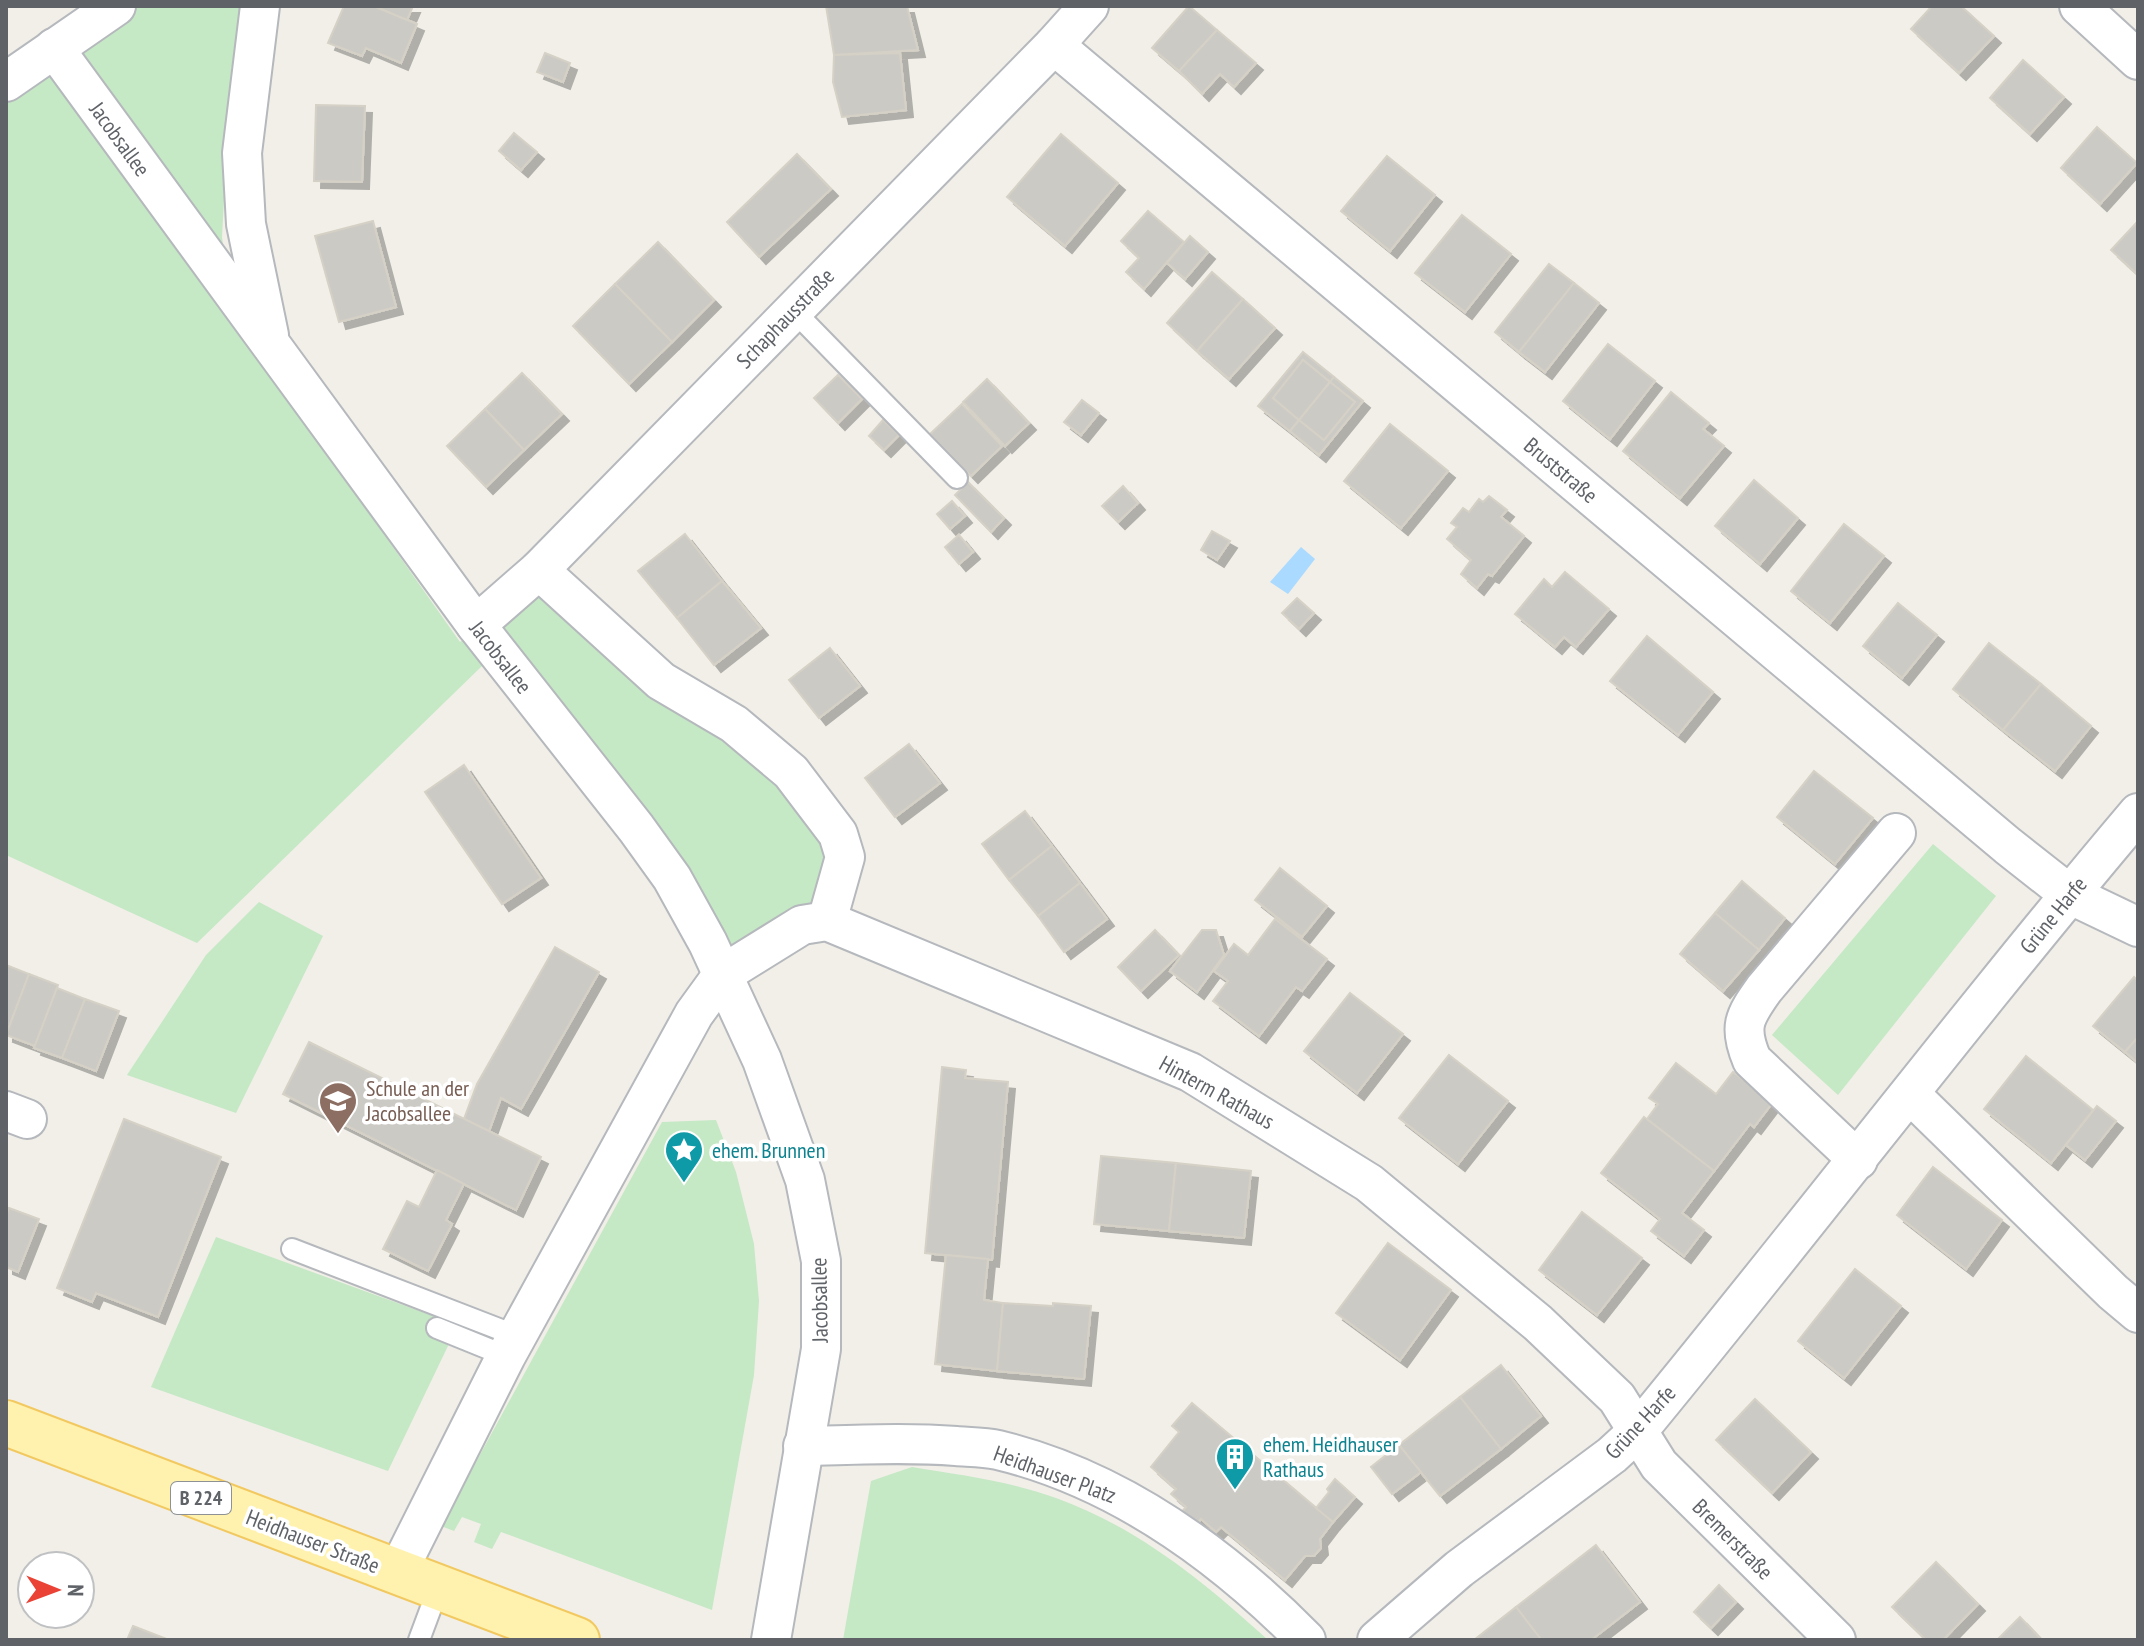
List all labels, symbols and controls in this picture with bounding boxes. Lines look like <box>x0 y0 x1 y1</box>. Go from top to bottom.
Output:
street label: Jacobsallee <box>83 96 156 182</box>
street label: Schaphausstraße <box>730 262 840 374</box>
street label: Bruststraße <box>1518 431 1604 509</box>
street label: Jacobsallee <box>463 614 538 699</box>
street label: Grüne Harfe <box>2013 871 2093 959</box>
street label: Hinterm Rathaus <box>1155 1049 1279 1135</box>
place label: Schule an der Jacobsallee <box>365 1074 469 1127</box>
school or university icon: Schule an der Jacobsallee <box>317 1080 359 1135</box>
place icon: ehem. Brunnen <box>663 1129 705 1184</box>
place label: ehem. Brunnen <box>712 1136 825 1164</box>
street label: Jacobsallee <box>804 1257 834 1344</box>
street label: Grüne Harfe <box>1599 1379 1681 1465</box>
place label: ehem. Heidhauser Rathaus <box>1263 1430 1398 1483</box>
building icon: ehem. Heidhauser Rathaus <box>1214 1436 1256 1491</box>
street label: Heidhauser Platz <box>990 1439 1120 1509</box>
road number: B 224 <box>171 1482 231 1514</box>
street label: Bremerstraße <box>1687 1493 1779 1585</box>
street label: Heidhauser Straße <box>242 1503 384 1579</box>
north arrow <box>16 1550 96 1630</box>
text: N <box>62 1584 90 1597</box>

